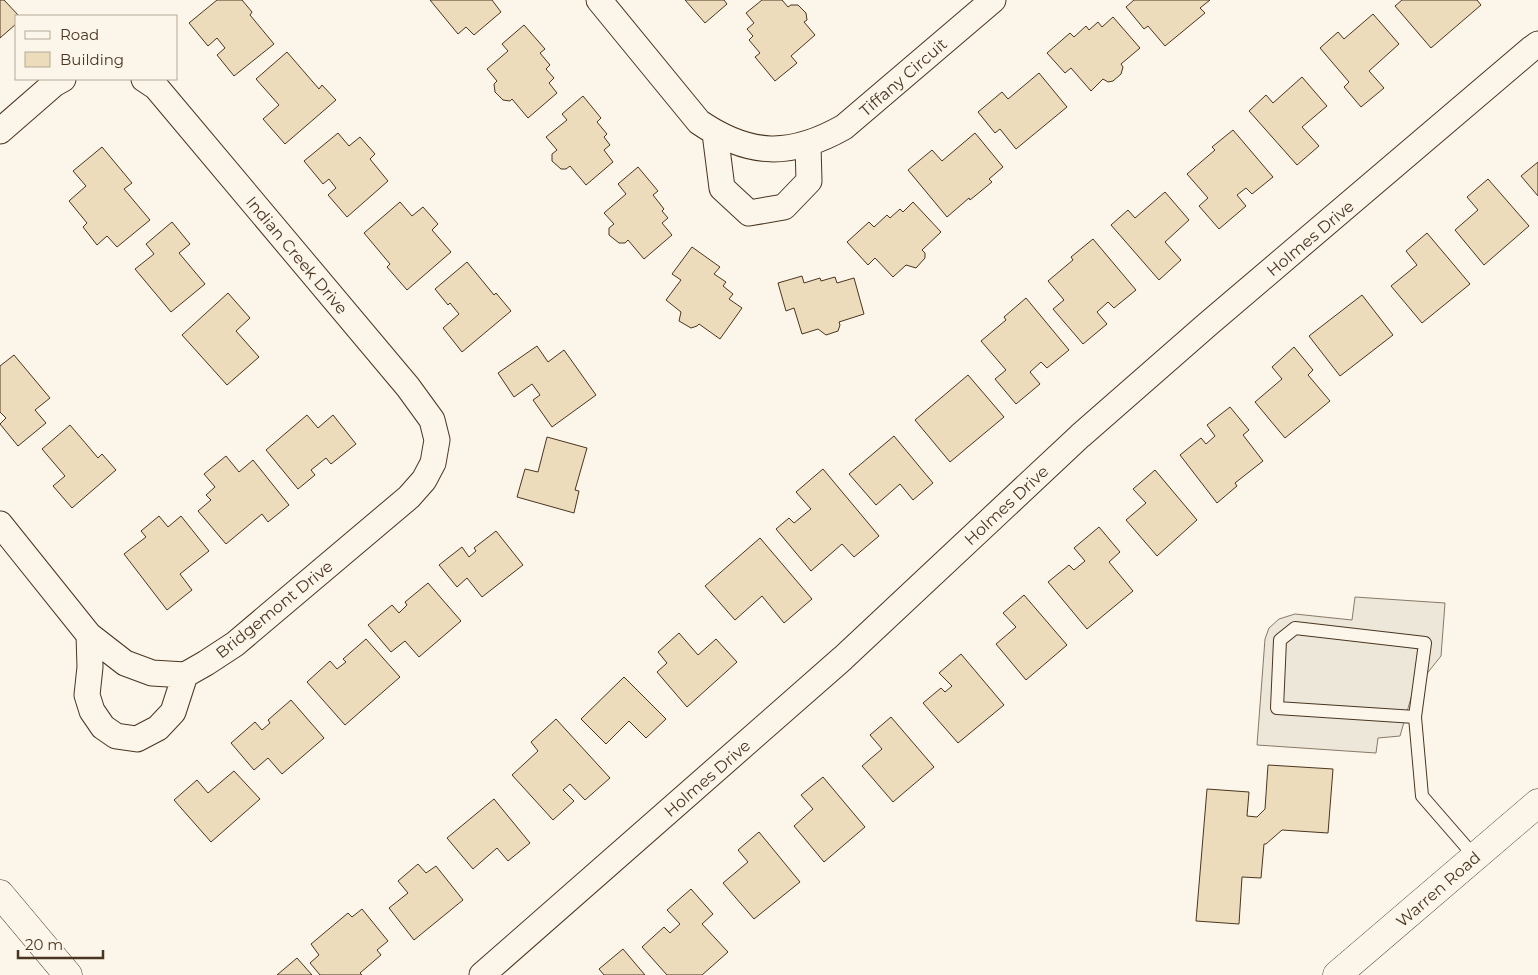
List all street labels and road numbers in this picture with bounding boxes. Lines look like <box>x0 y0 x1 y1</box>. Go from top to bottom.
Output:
street label: Tiffany Circuit <box>856 34 951 120</box>
street label: Indian Creek Drive <box>242 193 351 318</box>
street label: Holmes Drive <box>1263 196 1358 280</box>
street label: Holmes Drive <box>960 462 1052 549</box>
street label: Bridgemont Drive <box>212 557 336 662</box>
street label: Holmes Drive <box>660 736 754 821</box>
street label: Warren Road <box>1392 848 1484 931</box>

